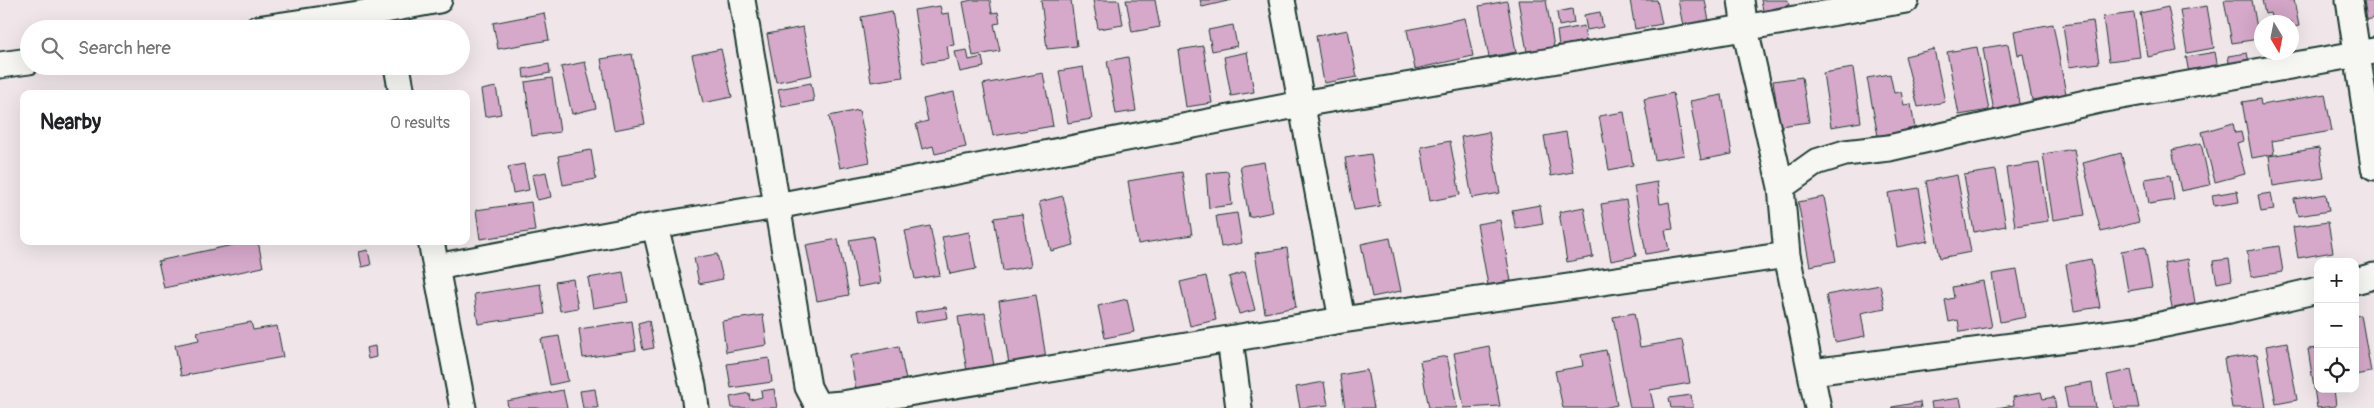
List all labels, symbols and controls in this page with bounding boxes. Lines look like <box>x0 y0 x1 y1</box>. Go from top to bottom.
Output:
north arrow <box>2254 15 2299 60</box>
search box <box>20 20 470 75</box>
icon: search <box>38 34 66 62</box>
text: Search here <box>78 36 171 60</box>
text: Nearby <box>40 109 101 136</box>
text: 0 results <box>390 113 450 133</box>
map controls <box>2314 258 2359 393</box>
button: + <box>2314 258 2359 303</box>
button: − <box>2314 303 2359 348</box>
button: locate <box>2314 348 2359 393</box>

